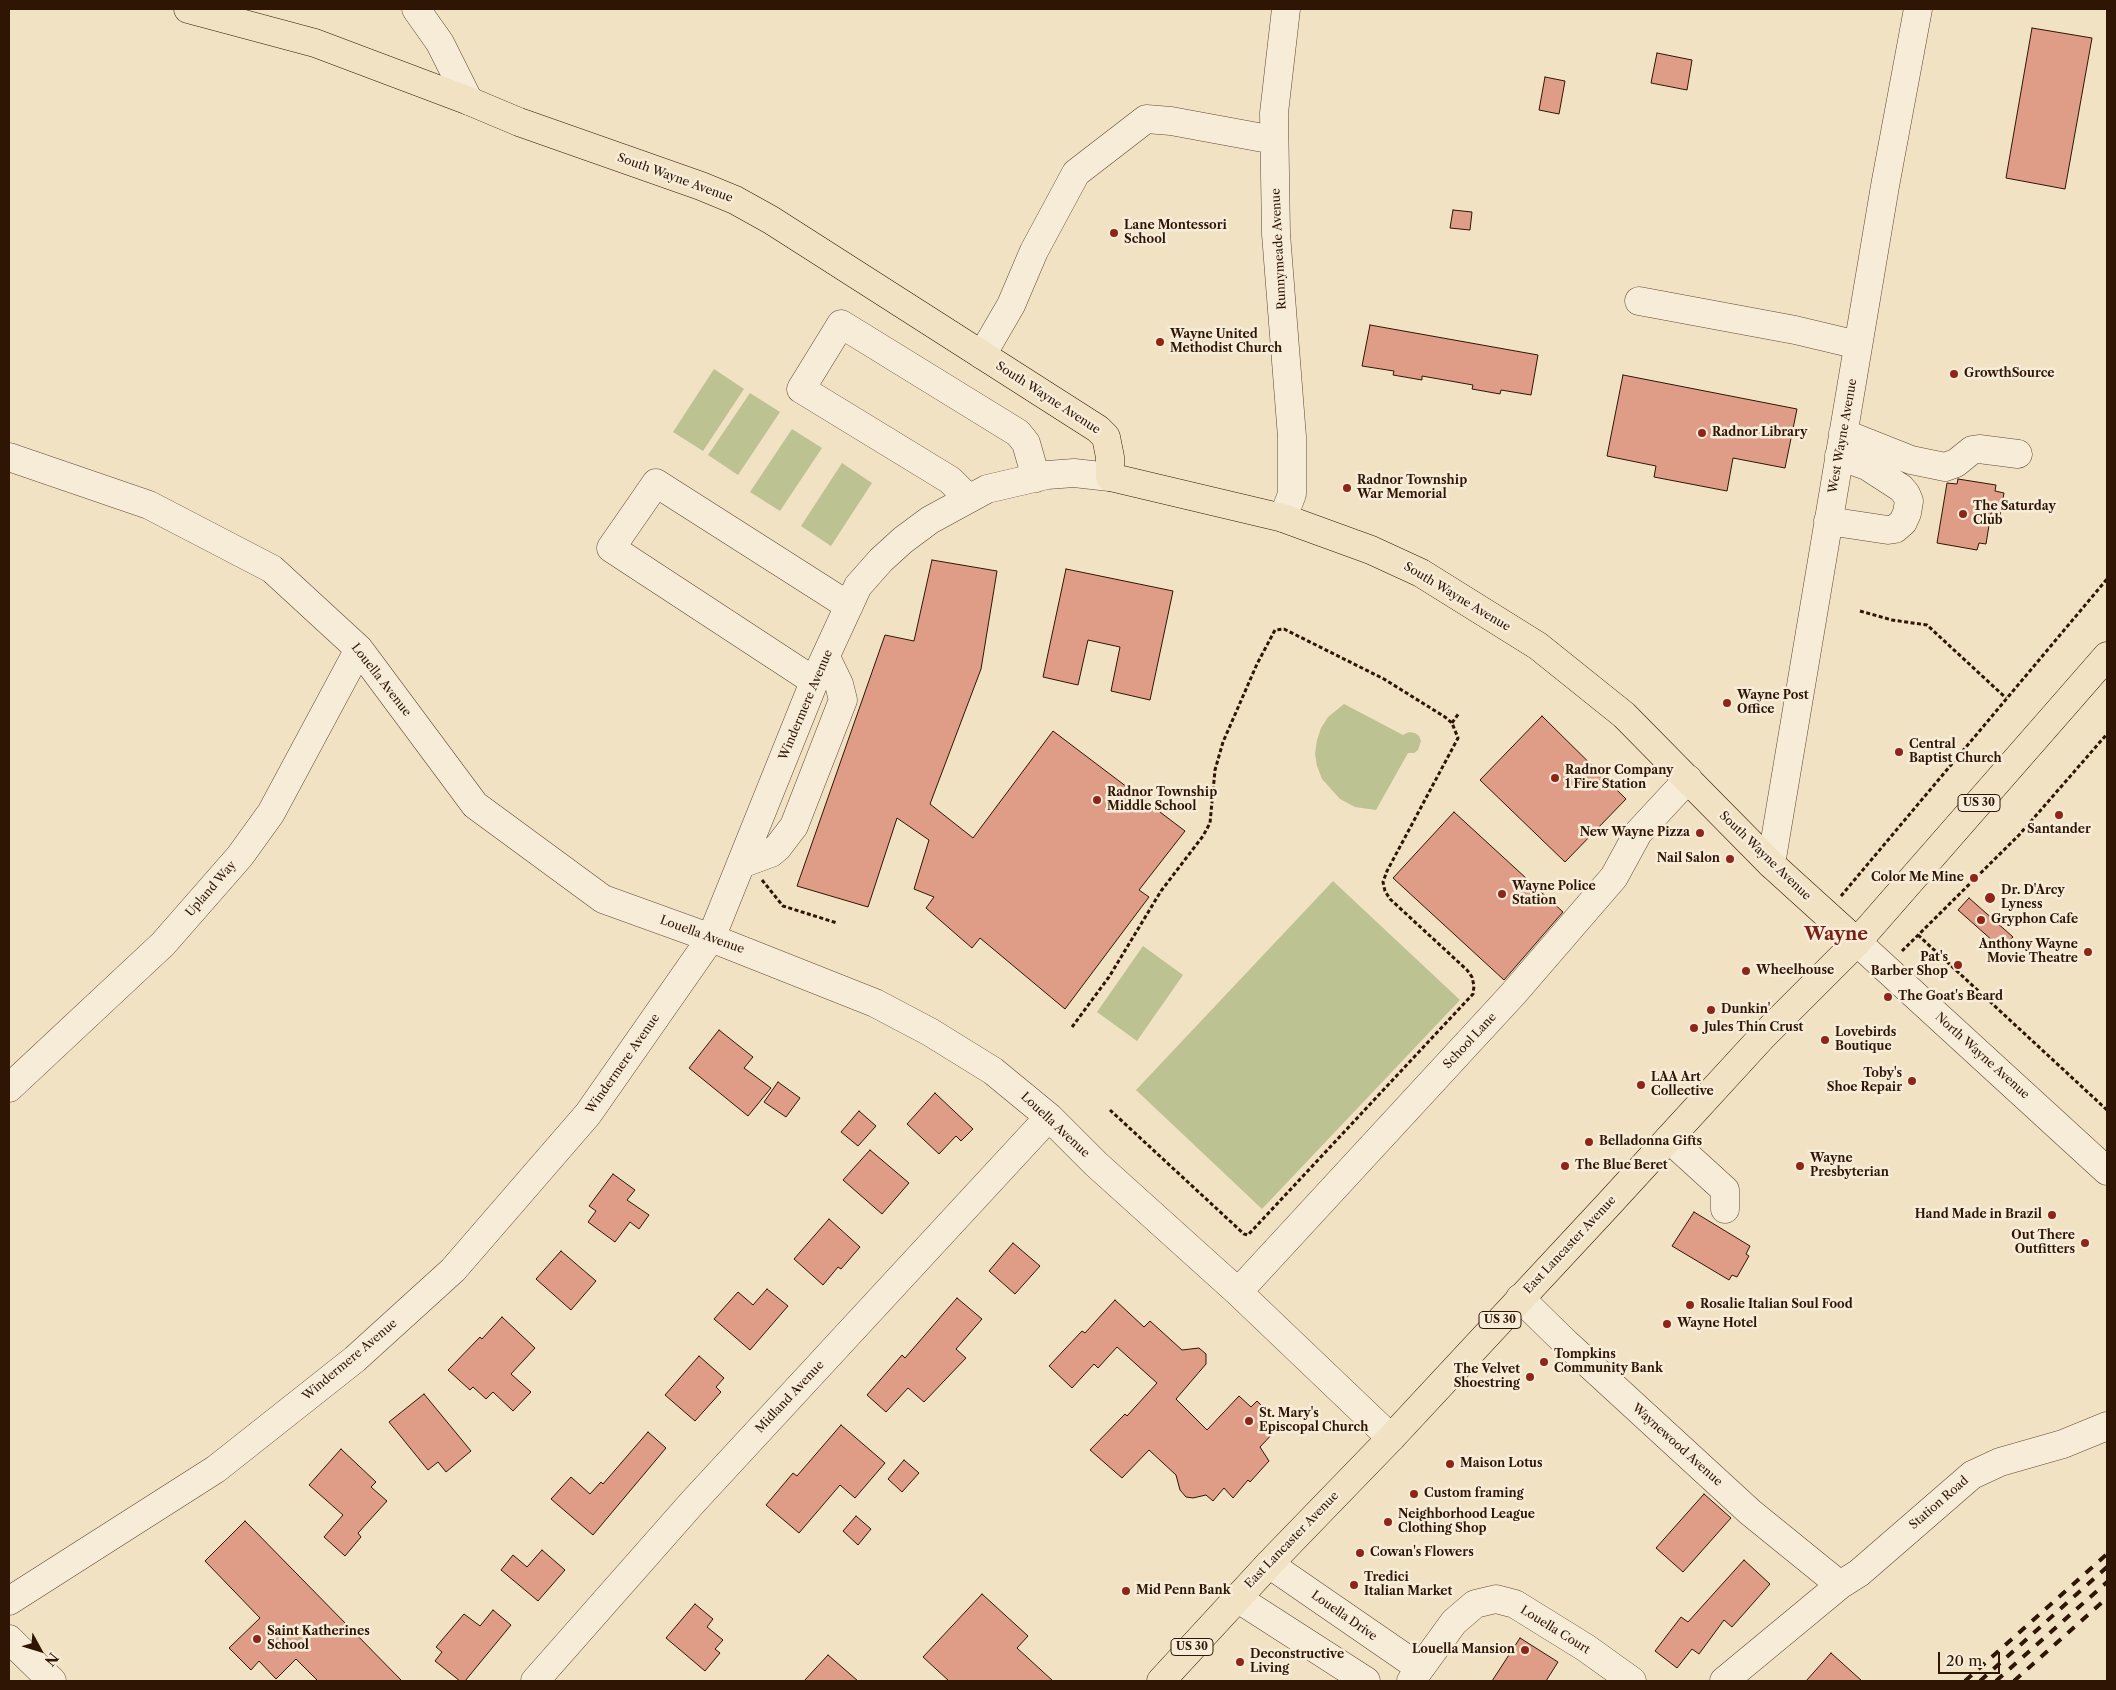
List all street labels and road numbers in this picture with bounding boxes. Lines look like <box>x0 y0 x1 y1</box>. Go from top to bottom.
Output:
street label: South Wayne Avenue <box>615 150 735 206</box>
street label: Runnymeade Avenue <box>1269 188 1289 310</box>
street label: South Wayne Avenue <box>993 359 1103 437</box>
street label: West Wayne Avenue <box>1826 377 1860 495</box>
street label: South Wayne Avenue <box>1401 559 1513 635</box>
street label: Louella Avenue <box>348 641 414 719</box>
street label: Windermere Avenue <box>776 648 836 762</box>
road number: US 30 <box>1958 794 2000 811</box>
street label: South Wayne Avenue <box>1716 809 1814 903</box>
street label: Upland Way <box>183 858 239 920</box>
street label: Louella Avenue <box>658 913 746 957</box>
street label: School Lane <box>1441 1010 1499 1072</box>
street label: North Wayne Avenue <box>1932 1010 2032 1102</box>
street label: Windermere Avenue <box>583 1011 663 1117</box>
street label: Louella Avenue <box>1018 1090 1092 1160</box>
street label: East Lancaster Avenue <box>1521 1193 1619 1297</box>
road number: US 30 <box>1479 1312 1521 1328</box>
street label: Windermere Avenue <box>300 1316 400 1404</box>
street label: Midland Avenue <box>753 1358 827 1436</box>
street label: Waynewood Avenue <box>1629 1401 1725 1489</box>
street label: Station Road <box>1907 1473 1971 1533</box>
street label: East Lancaster Avenue <box>1242 1489 1342 1591</box>
street label: Louella Drive <box>1308 1588 1380 1644</box>
street label: Louella Court <box>1518 1603 1592 1657</box>
road number: US 30 <box>1171 1638 1213 1655</box>

